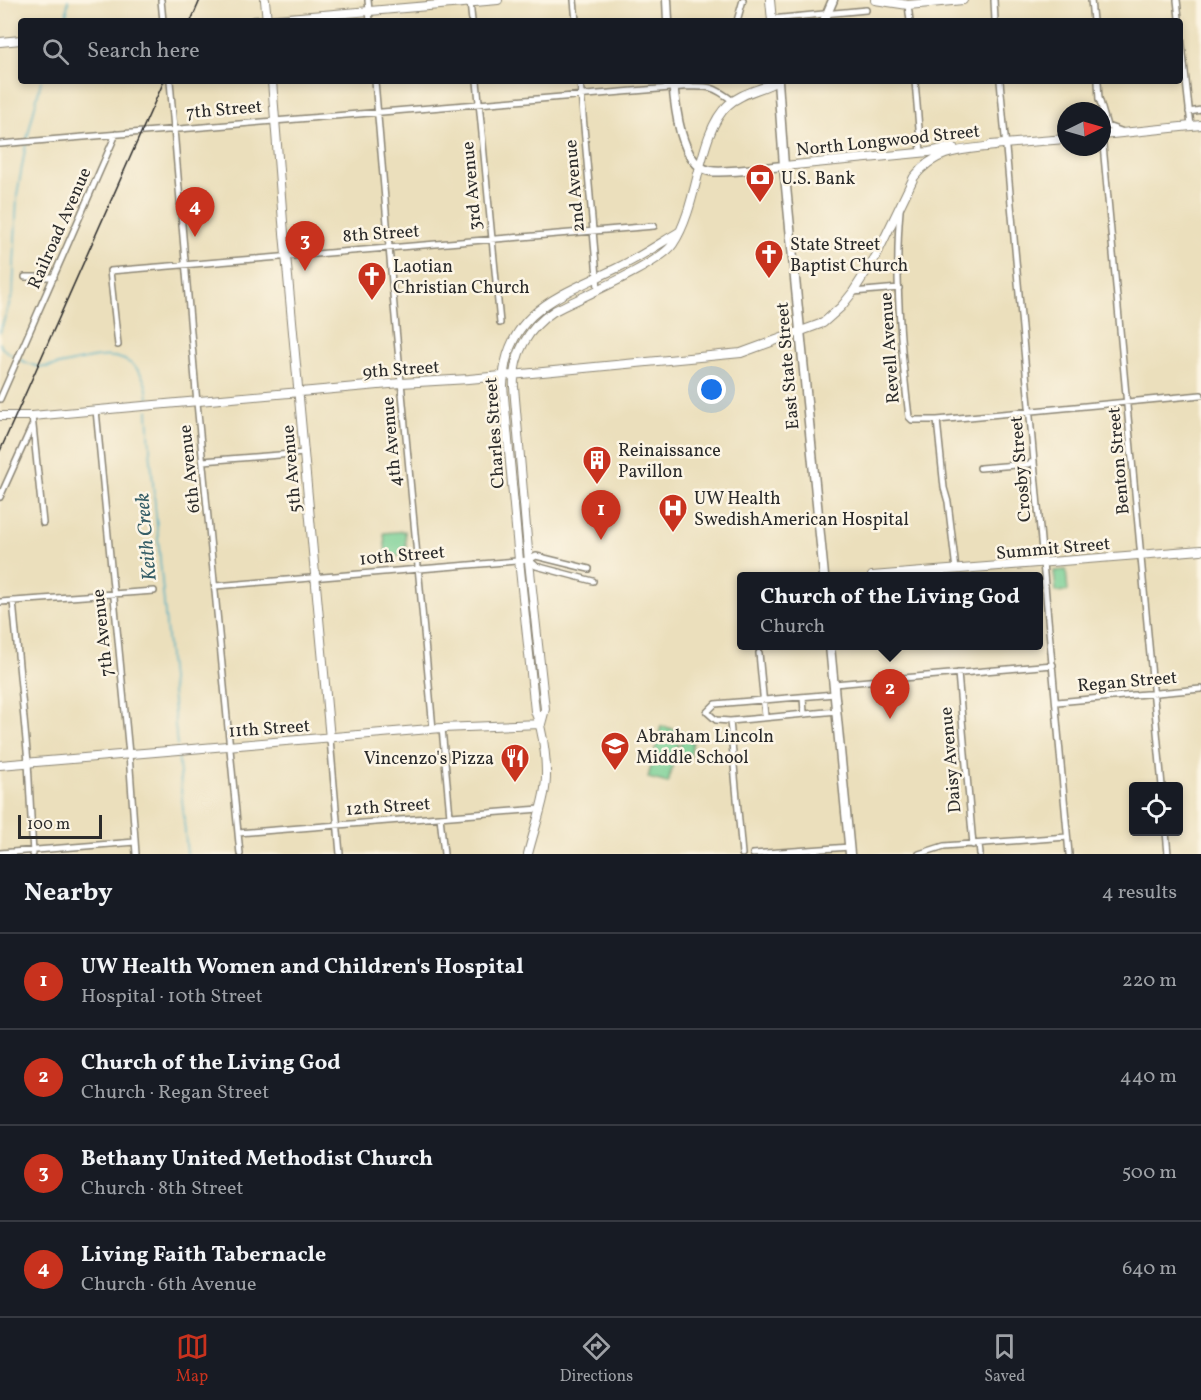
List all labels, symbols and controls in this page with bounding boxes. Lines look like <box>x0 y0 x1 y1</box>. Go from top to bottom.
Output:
search box <box>18 18 1183 84</box>
icon: search <box>39 35 72 68</box>
text: Search here <box>87 36 200 67</box>
street label: 7th Street <box>185 95 263 126</box>
north arrow <box>1057 102 1111 156</box>
street label: North Longwood Street <box>795 119 981 164</box>
street label: 2nd Avenue <box>559 138 592 233</box>
street label: 3rd Avenue <box>456 140 489 231</box>
bank icon: U.S. Bank <box>744 162 776 204</box>
street label: Railroad Avenue <box>22 164 98 293</box>
place label: U.S. Bank <box>781 167 856 192</box>
pin: 4 <box>176 188 214 237</box>
street label: 8th Street <box>342 219 420 250</box>
pin: 3 <box>286 222 324 271</box>
place label: State Street Baptist Church <box>790 233 909 279</box>
church icon: State Street Baptist Church <box>753 238 785 280</box>
place label: Laotian Christian Church <box>393 255 530 301</box>
church icon: Laotian Christian Church <box>356 260 388 302</box>
street label: Revell Avenue <box>874 291 907 404</box>
street label: East State Street <box>770 301 807 431</box>
street label: 9th Street <box>362 355 440 386</box>
your location <box>697 375 726 404</box>
street label: Charles Street <box>479 376 512 489</box>
street label: 4th Avenue <box>376 396 409 488</box>
street label: Benton Street <box>1102 406 1137 516</box>
street label: Crosby Street <box>1004 415 1039 523</box>
street label: 6th Avenue <box>173 423 208 514</box>
street label: 5th Avenue <box>276 424 309 514</box>
place label: Reinaissance Pavillon <box>618 439 721 485</box>
building icon: Reinaissance Pavillon <box>581 444 613 486</box>
place label: UW Health SwedishAmerican Hospital <box>694 487 909 533</box>
pin: 1 <box>582 490 620 540</box>
water label: Keith Creek <box>129 492 165 582</box>
hospital icon: UW Health SwedishAmerican Hospital <box>657 492 689 534</box>
street label: Summit Street <box>995 532 1111 567</box>
street label: 10th Street <box>358 540 446 573</box>
popup <box>737 572 1043 650</box>
text: Church of the Living God <box>760 582 1020 613</box>
street label: 7th Avenue <box>86 588 121 678</box>
text: Church <box>760 613 825 641</box>
street label: Regan Street <box>1076 666 1178 699</box>
pin: 2 <box>870 670 910 719</box>
street label: Daisy Avenue <box>934 706 969 814</box>
street label: 11th Street <box>227 714 311 745</box>
place label: Abraham Lincoln Middle School <box>636 725 774 771</box>
school or university icon: Abraham Lincoln Middle School <box>599 730 631 772</box>
restaurant icon: Vincenzo's Pizza <box>499 742 531 784</box>
place label: Vincenzo's Pizza <box>364 747 494 772</box>
map controls <box>1129 782 1183 836</box>
button: locate <box>1129 782 1183 836</box>
street label: 12th Street <box>345 792 431 823</box>
scale bar <box>18 812 102 840</box>
text: 100 m <box>27 814 70 836</box>
text: Nearby <box>24 875 113 911</box>
text: 4 results <box>1102 879 1177 907</box>
text: UW Health Women and Children's Hospital <box>81 952 524 983</box>
text: 1 <box>39 967 48 995</box>
text: 220 m <box>1122 967 1177 995</box>
text: Hospital · 10th Street <box>81 983 263 1011</box>
text: Church of the Living God <box>81 1048 341 1079</box>
text: 2 <box>38 1063 49 1091</box>
text: 440 m <box>1120 1063 1177 1091</box>
text: Church · Regan Street <box>81 1079 269 1107</box>
text: Bethany United Methodist Church <box>81 1144 433 1175</box>
text: 3 <box>38 1159 49 1187</box>
text: 500 m <box>1122 1159 1177 1187</box>
text: Church · 8th Street <box>81 1175 243 1203</box>
text: Living Faith Tabernacle <box>81 1240 326 1271</box>
text: 4 <box>37 1255 50 1283</box>
text: 640 m <box>1122 1255 1177 1283</box>
text: Church · 6th Avenue <box>81 1271 256 1299</box>
tab: Map <box>176 1330 209 1388</box>
tab: Directions <box>560 1330 633 1388</box>
tab: Saved <box>984 1330 1025 1388</box>

